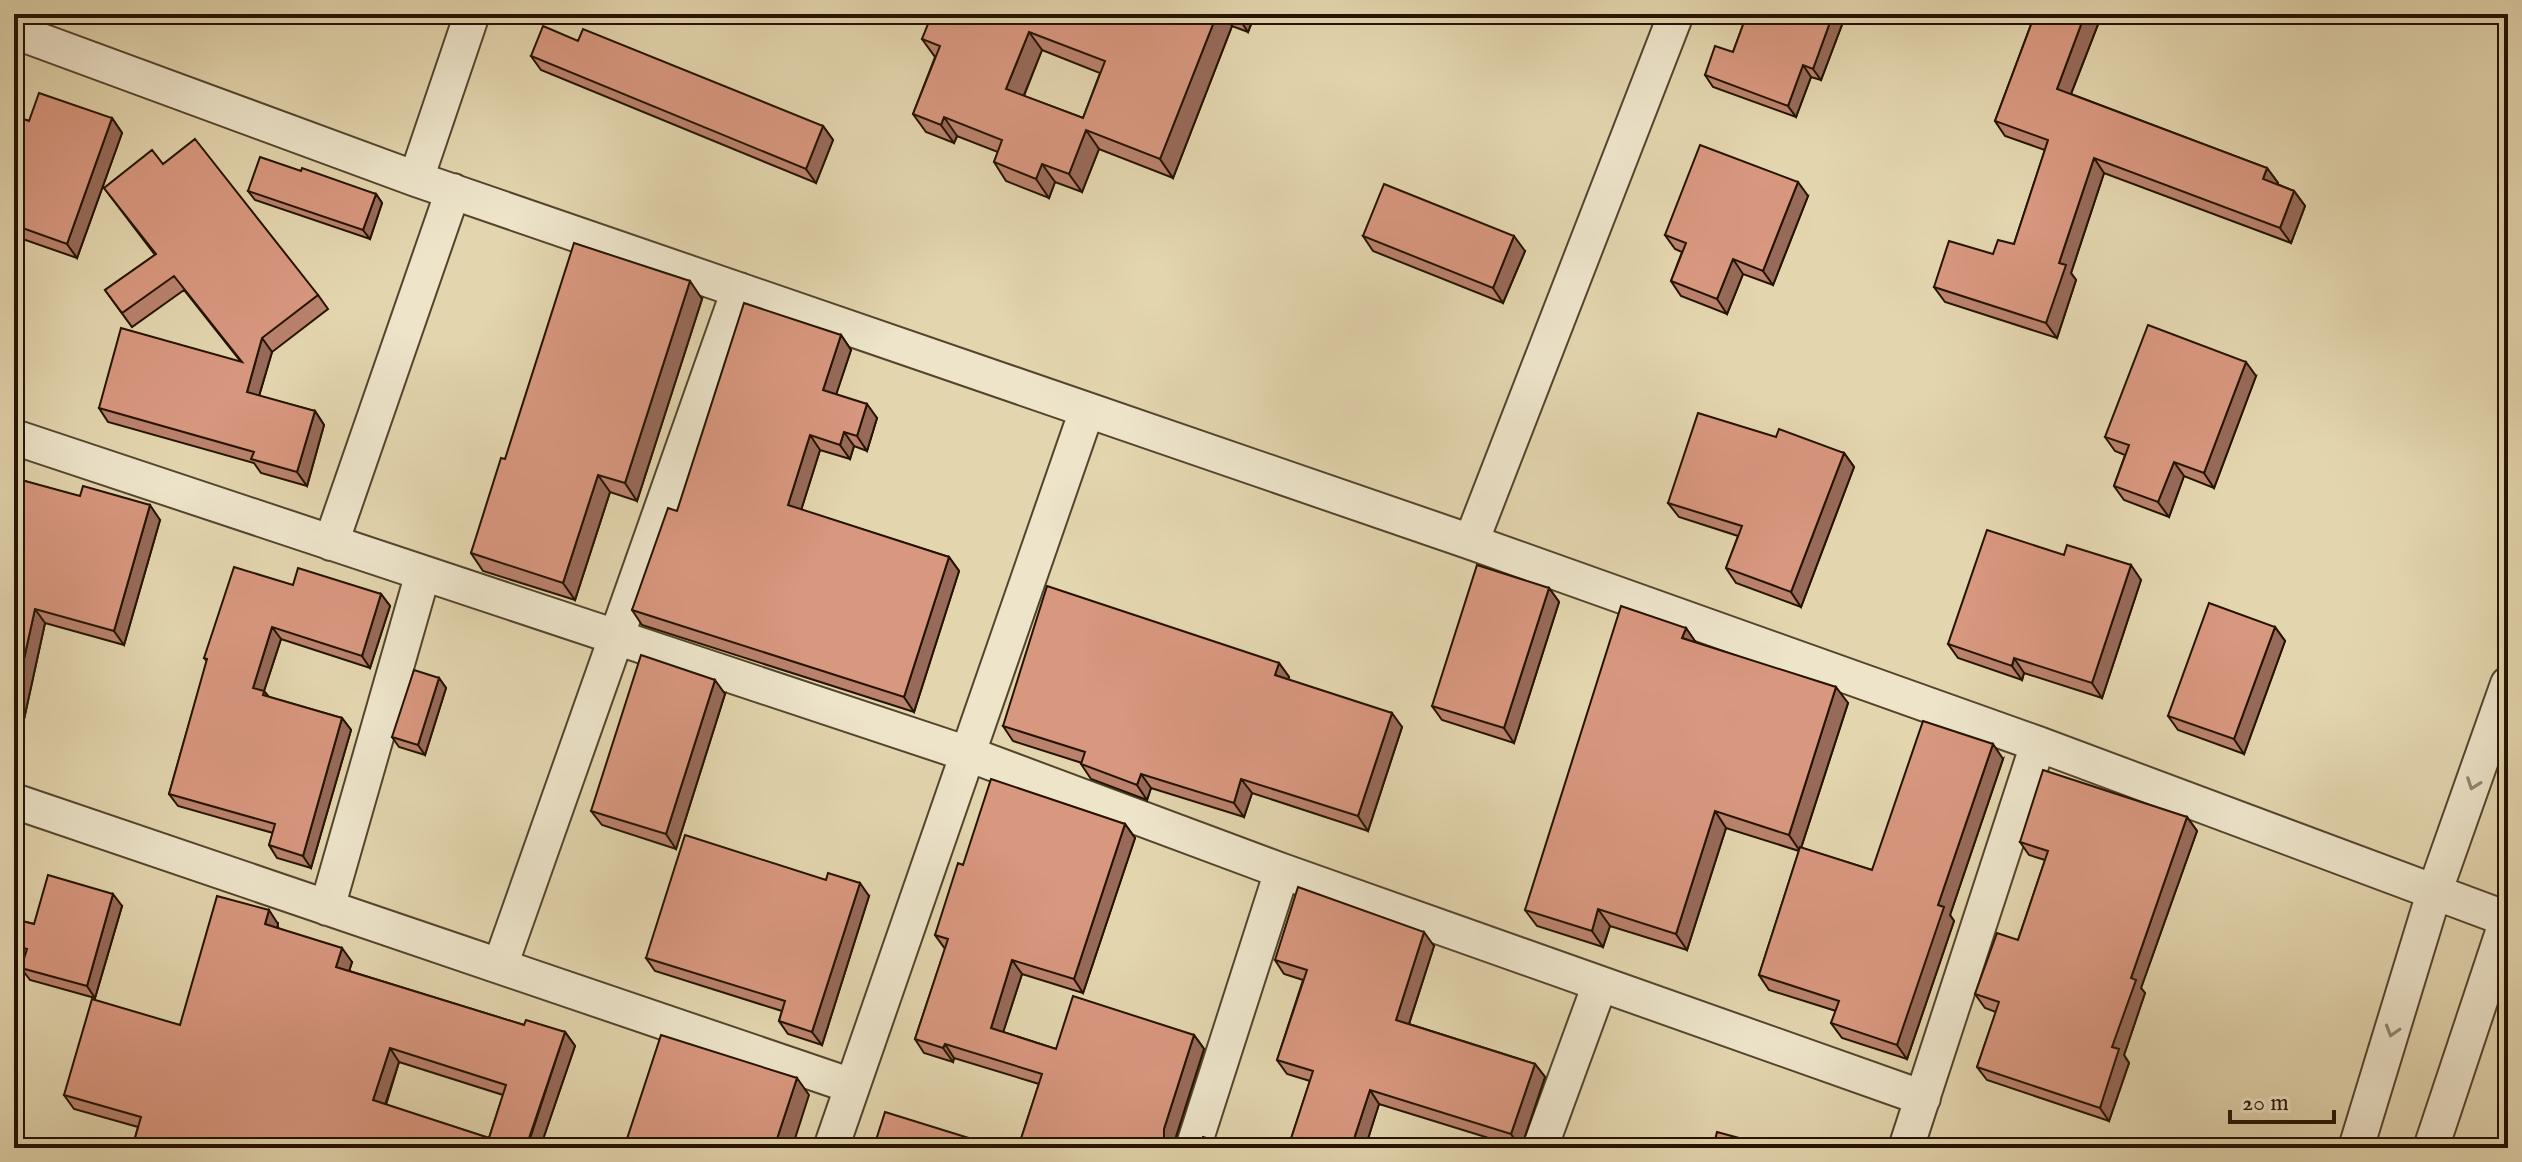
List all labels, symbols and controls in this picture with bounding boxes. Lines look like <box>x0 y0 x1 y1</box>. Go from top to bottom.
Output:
one-way arrow <box>2466 776 2482 790</box>
one-way arrow <box>2385 1023 2401 1037</box>
scale bar <box>2230 1074 2334 1124</box>
text: 20 m <box>2242 1088 2289 1119</box>

